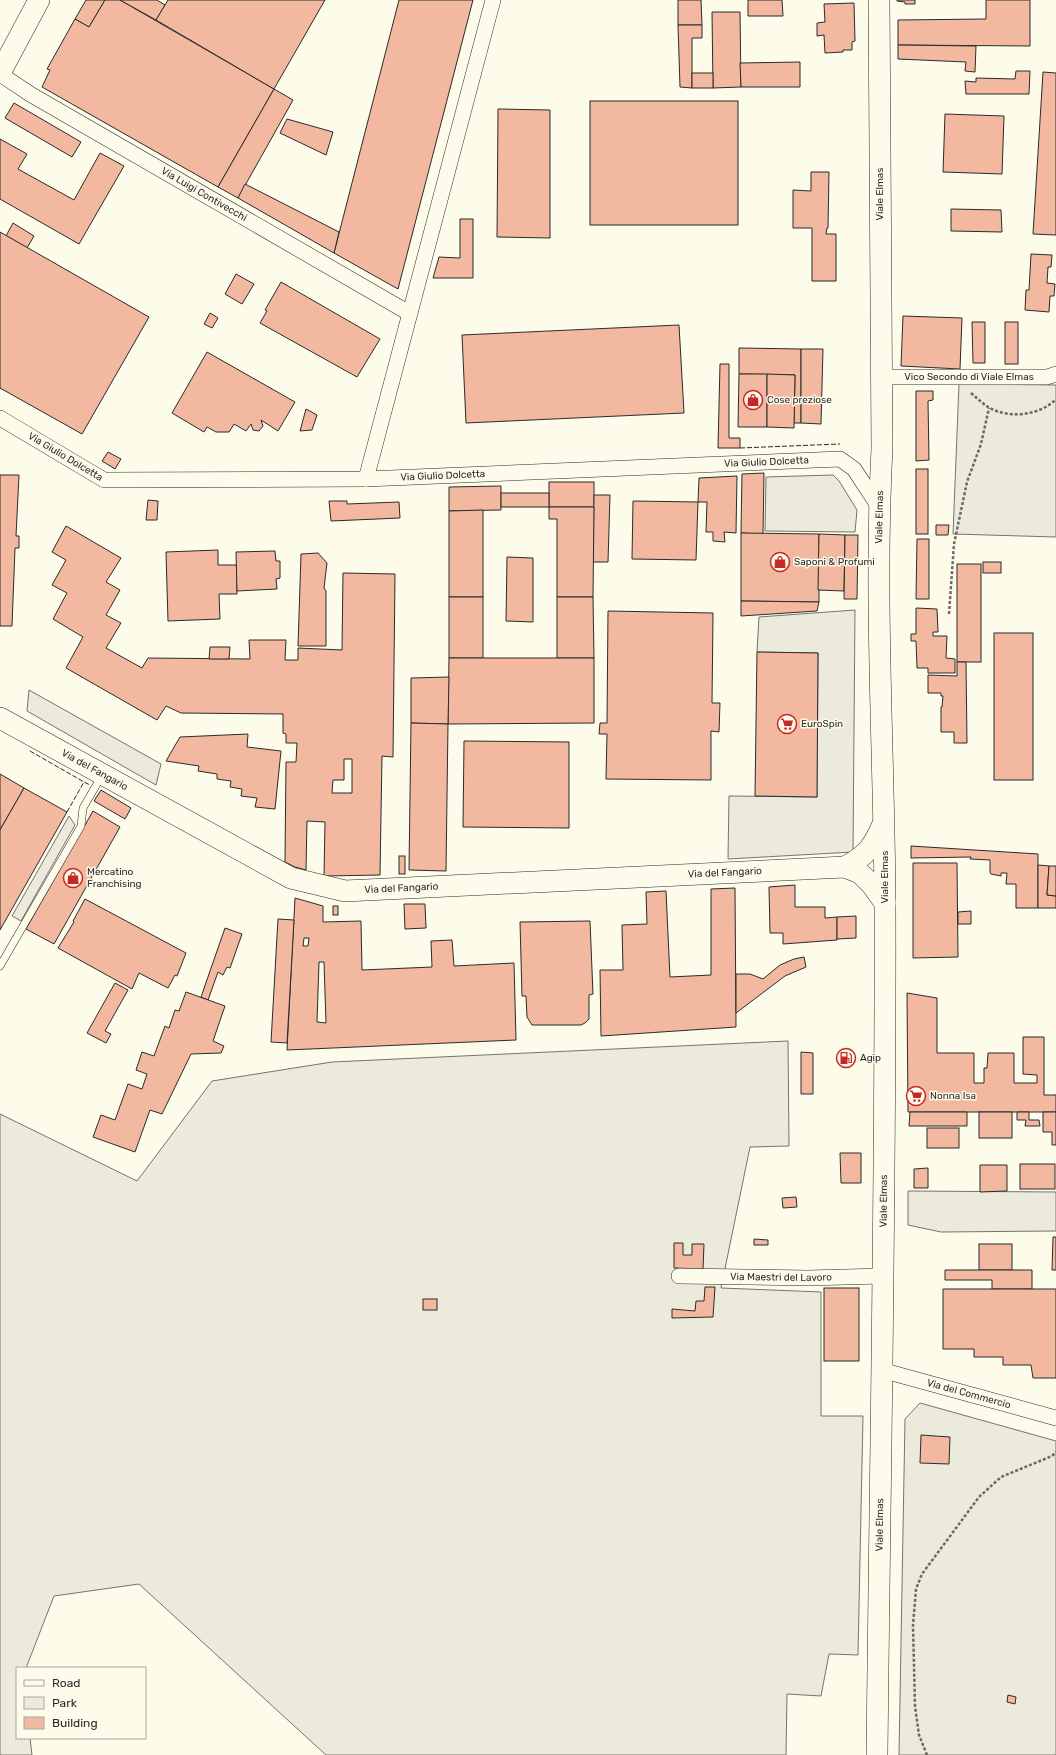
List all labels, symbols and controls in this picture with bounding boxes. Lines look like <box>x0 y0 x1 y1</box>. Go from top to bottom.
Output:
street label: Via Luigi Contivecchi <box>159 165 249 224</box>
street label: Viale Elmas <box>874 168 886 220</box>
street label: Vico Secondo di Viale Elmas <box>904 371 1034 383</box>
shop icon: Cose preziose <box>742 389 764 411</box>
place label: Cose preziose <box>767 394 832 406</box>
street label: Via Giulio Dolcetta <box>26 430 105 484</box>
street label: Via Giulio Dolcetta <box>724 454 809 470</box>
street label: Via Giulio Dolcetta <box>400 468 485 484</box>
street label: Viale Elmas <box>873 490 886 544</box>
shop icon: Saponi & Profumi <box>769 551 791 573</box>
place label: Saponi & Profumi <box>794 556 875 568</box>
supermarket icon: EuroSpin <box>776 713 798 735</box>
place label: EuroSpin <box>801 718 843 730</box>
street label: Via del Fangario <box>59 747 130 793</box>
street label: Viale Elmas <box>879 851 891 903</box>
street label: Via del Fangario <box>688 865 762 881</box>
place label: Mercatino Franchising <box>87 866 142 890</box>
shop icon: Mercatino Franchising <box>62 867 84 889</box>
street label: Via del Fangario <box>364 881 439 896</box>
fuel station icon: Agip <box>835 1047 857 1069</box>
place label: Agip <box>860 1052 881 1064</box>
supermarket icon: Nonna Isa <box>905 1085 927 1107</box>
place label: Nonna Isa <box>930 1090 976 1102</box>
street label: Viale Elmas <box>878 1174 890 1228</box>
street label: Via Maestri del Lavoro <box>730 1271 832 1284</box>
street label: Via del Commercio <box>925 1377 1012 1411</box>
street label: Viale Elmas <box>874 1498 886 1552</box>
legend <box>16 1667 146 1739</box>
text: Road <box>52 1676 80 1690</box>
text: Park <box>52 1696 78 1710</box>
text: Building <box>52 1716 98 1730</box>

